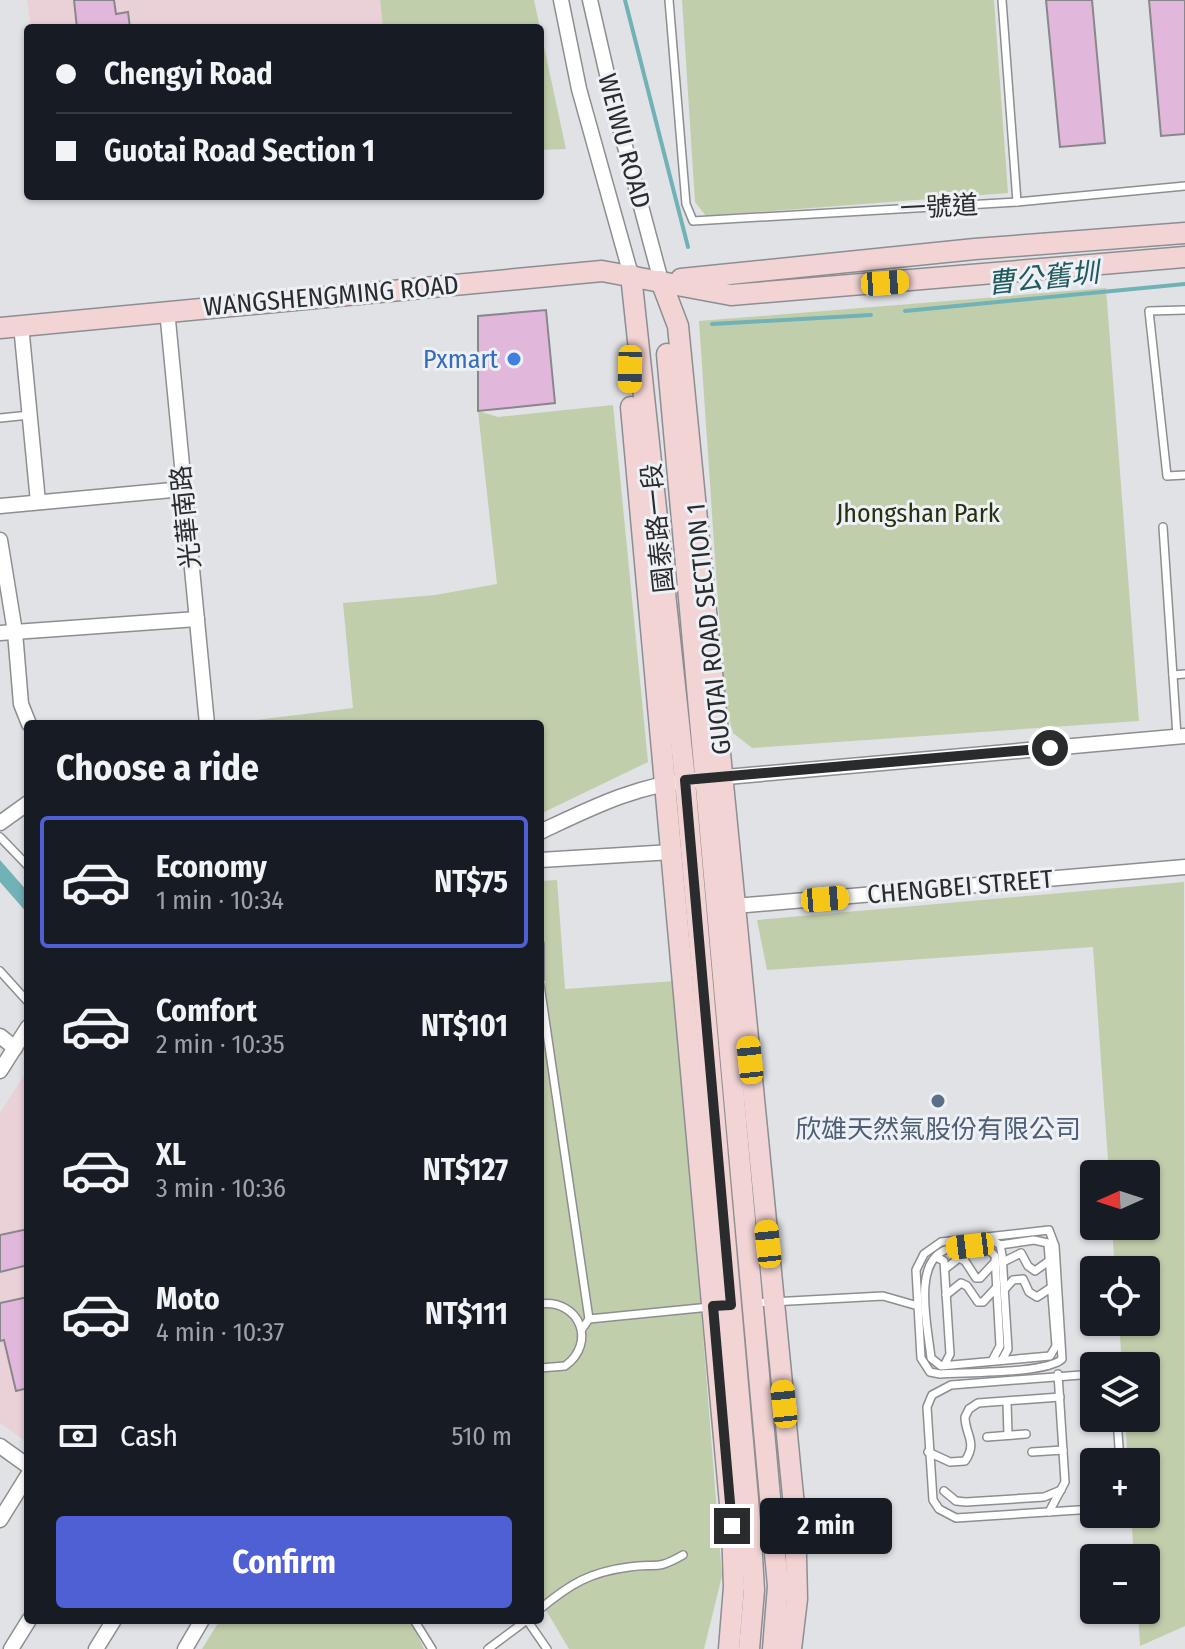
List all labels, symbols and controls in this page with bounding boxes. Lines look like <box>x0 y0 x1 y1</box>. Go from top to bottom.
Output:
text: Chengyi Road <box>104 56 273 92</box>
street label: WEIWU ROAD <box>591 70 657 212</box>
text: Guotai Road Section 1 <box>104 133 375 169</box>
street label: 一號道 <box>899 189 979 225</box>
water label: 曹公舊圳 <box>986 255 1104 300</box>
street label: WANGSHENGMING ROAD <box>202 269 460 323</box>
car <box>860 269 910 297</box>
place label: Pxmart <box>423 344 498 375</box>
car <box>618 345 642 393</box>
marker: Pxmart <box>505 350 523 368</box>
street label: 國泰路一段 <box>636 462 680 594</box>
street label: 光華南路 <box>165 464 207 570</box>
park label: Jhongshan Park <box>836 498 1001 529</box>
street label: GUOTAI ROAD SECTION 1 <box>680 502 738 756</box>
route start <box>1032 730 1068 766</box>
text: Choose a ride <box>56 746 259 790</box>
icon: car <box>60 846 132 918</box>
text: Economy <box>156 849 267 885</box>
street label: CHENGBEI STREET <box>866 863 1054 911</box>
text: NT$75 <box>434 864 508 900</box>
text: 1 min · 10:34 <box>156 885 284 916</box>
car <box>800 885 850 913</box>
icon: car <box>60 990 132 1062</box>
text: Comfort <box>156 993 257 1029</box>
text: NT$101 <box>421 1008 508 1044</box>
text: 2 min · 10:35 <box>156 1029 285 1060</box>
car <box>736 1035 764 1085</box>
marker: 欣雄天然氣股份有限公司 <box>929 1092 947 1110</box>
place label: 欣雄天然氣股份有限公司 <box>795 1114 1081 1145</box>
icon: car <box>60 1134 132 1206</box>
text: XL <box>156 1137 186 1173</box>
text: NT$127 <box>423 1152 508 1188</box>
north arrow <box>1080 1160 1160 1240</box>
map controls <box>1080 1160 1160 1624</box>
text: 3 min · 10:36 <box>156 1173 286 1204</box>
car <box>754 1219 782 1269</box>
car <box>945 1231 995 1261</box>
button: locate <box>1080 1256 1160 1336</box>
icon: car <box>60 1278 132 1350</box>
text: Moto <box>156 1281 220 1317</box>
text: NT$111 <box>425 1296 508 1332</box>
text: 4 min · 10:37 <box>156 1317 284 1348</box>
button: layers <box>1080 1352 1160 1432</box>
car <box>770 1379 798 1429</box>
icon: cash <box>56 1414 100 1458</box>
text: Cash <box>120 1418 178 1454</box>
text: 510 m <box>452 1421 512 1452</box>
button: + <box>1080 1448 1160 1528</box>
callout: 2 min <box>760 1498 892 1554</box>
route end <box>714 1508 750 1544</box>
text: 2 min <box>797 1510 855 1541</box>
button: Confirm <box>56 1516 512 1608</box>
button: − <box>1080 1544 1160 1624</box>

